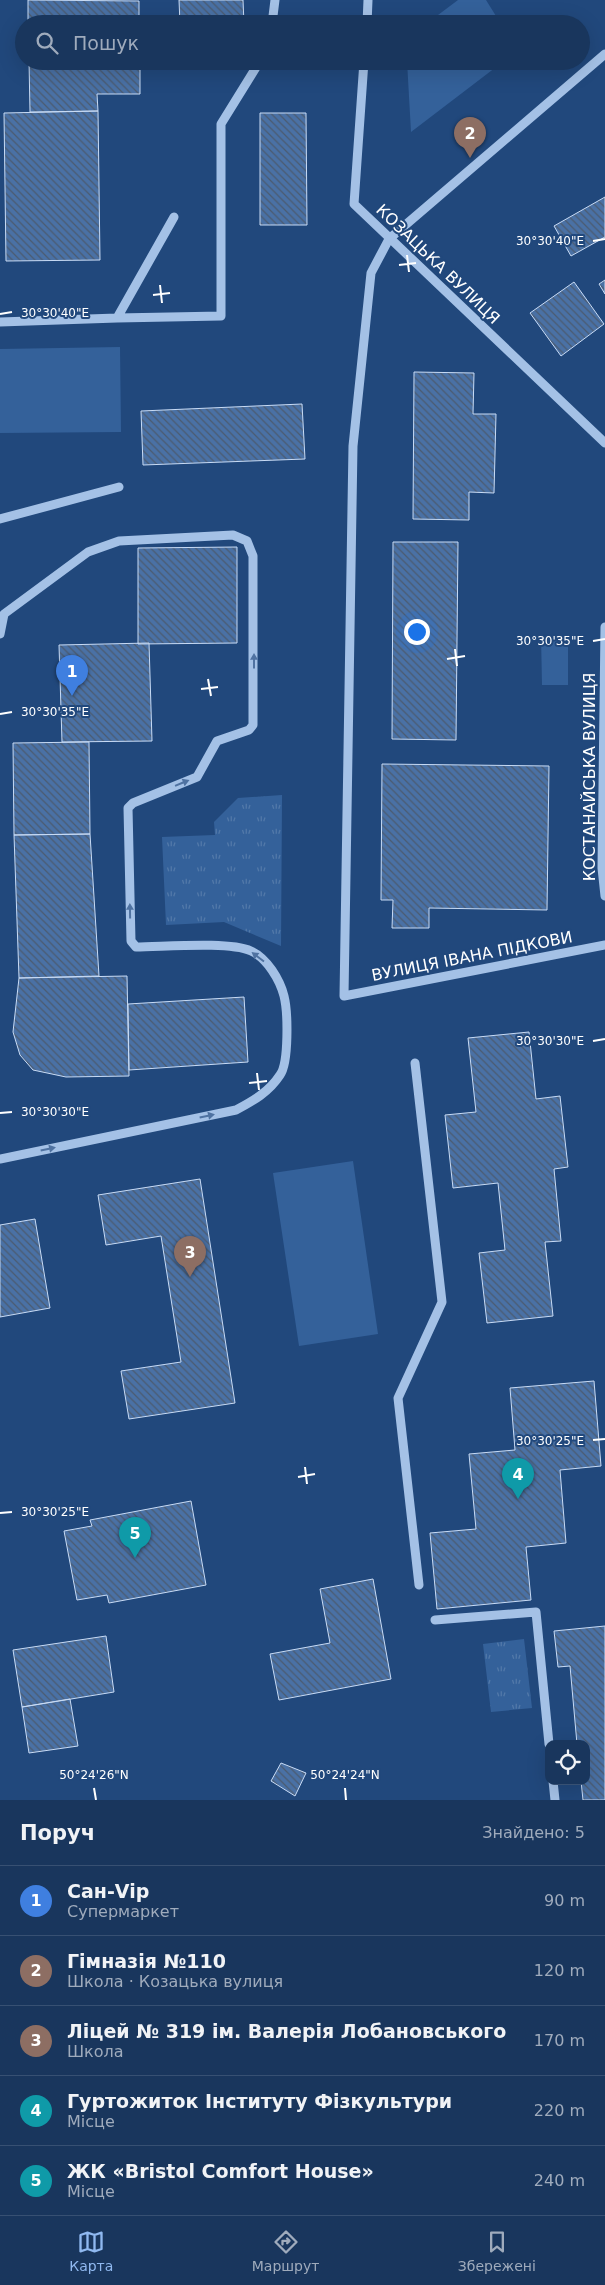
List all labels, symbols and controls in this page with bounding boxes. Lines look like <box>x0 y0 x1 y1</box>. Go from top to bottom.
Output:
search box <box>15 15 590 70</box>
icon: search <box>33 29 61 57</box>
text: Пошук <box>73 32 139 54</box>
pin: 2 <box>454 117 486 158</box>
street label: КОЗАЦЬКА ВУЛИЦЯ <box>372 200 504 328</box>
text: 30°30'40"E <box>516 234 584 248</box>
text: 30°30'40"E <box>21 306 89 320</box>
your location <box>404 619 430 645</box>
text: 30°30'35"E <box>516 634 584 648</box>
one-way arrow <box>250 652 258 668</box>
pin: 1 <box>56 655 88 696</box>
street label: КОСТАНАЙСЬКА ВУЛИЦЯ <box>580 673 599 881</box>
text: 30°30'35"E <box>21 705 89 719</box>
one-way arrow <box>174 779 189 787</box>
one-way arrow <box>126 903 134 919</box>
street label: ВУЛИЦЯ ІВАНА ПІДКОВИ <box>370 927 574 985</box>
one-way arrow <box>252 951 265 962</box>
text: 30°30'30"E <box>516 1034 584 1048</box>
text: 30°30'30"E <box>21 1105 89 1119</box>
one-way arrow <box>199 1112 215 1120</box>
one-way arrow <box>40 1145 56 1153</box>
pin: 3 <box>174 1236 206 1277</box>
text: 30°30'25"E <box>516 1434 584 1448</box>
pin: 4 <box>502 1458 534 1499</box>
text: 30°30'25"E <box>21 1505 89 1519</box>
pin: 5 <box>119 1517 151 1558</box>
map controls <box>545 1740 590 1785</box>
button: locate <box>545 1740 590 1785</box>
text: 50°24'26"N <box>59 1768 129 1782</box>
text: 50°24'24"N <box>310 1768 380 1782</box>
text: Поруч <box>20 1821 95 1845</box>
text: Знайдено: 5 <box>482 1823 585 1842</box>
text: Сан-Vip <box>67 1880 149 1902</box>
text: 1 <box>30 1891 42 1910</box>
text: 90 m <box>544 1891 585 1910</box>
text: Супермаркет <box>67 1902 179 1921</box>
text: Гімназія №110 <box>67 1950 226 1972</box>
text: 2 <box>30 1961 42 1980</box>
text: 120 m <box>534 1961 585 1980</box>
text: Школа · Козацька вулиця <box>67 1972 283 1991</box>
text: Ліцей № 319 ім. Валерія Лобановського <box>67 2020 506 2042</box>
text: 3 <box>30 2031 42 2050</box>
text: 170 m <box>534 2031 585 2050</box>
text: Школа <box>67 2042 124 2061</box>
text: Гуртожиток Інституту Фізкультури <box>67 2090 452 2112</box>
text: 4 <box>30 2101 42 2120</box>
text: 220 m <box>534 2101 585 2120</box>
text: Місце <box>67 2112 115 2131</box>
text: ЖК «Bristol Comfort House» <box>67 2160 374 2182</box>
text: 5 <box>30 2171 42 2190</box>
text: 240 m <box>534 2171 585 2190</box>
text: Місце <box>67 2182 115 2201</box>
tab: Карта <box>69 2228 113 2274</box>
tab: Маршрут <box>252 2228 319 2274</box>
tab: Збережені <box>458 2228 536 2274</box>

